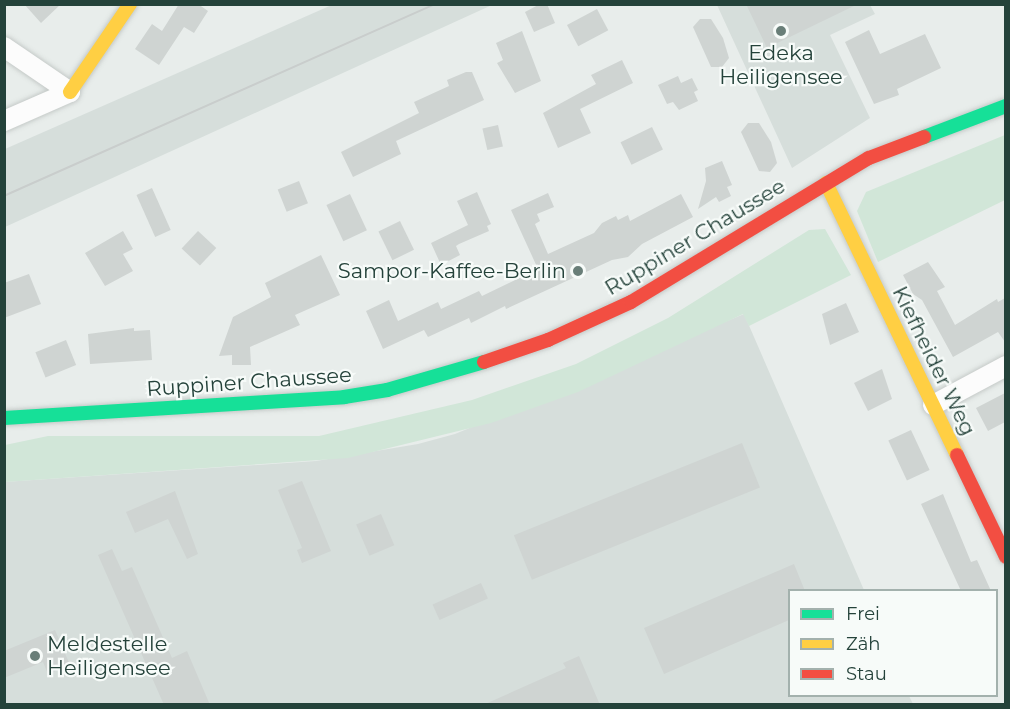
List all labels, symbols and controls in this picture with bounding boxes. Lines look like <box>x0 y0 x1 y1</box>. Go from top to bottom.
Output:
marker: Edeka Heiligensee <box>774 24 788 38</box>
place label: Edeka Heiligensee <box>719 40 843 90</box>
street label: Ruppiner Chaussee <box>600 173 790 301</box>
place label: Sampor-Kaffee-Berlin <box>338 258 566 284</box>
marker: Sampor-Kaffee-Berlin <box>571 264 585 278</box>
street label: Kiefheider Weg <box>887 282 981 440</box>
street label: Ruppiner Chaussee <box>146 362 352 402</box>
legend <box>788 589 998 697</box>
text: Frei <box>846 603 880 625</box>
place label: Meldestelle Heiligensee <box>47 631 171 681</box>
text: Zäh <box>846 633 881 655</box>
marker: Meldestelle Heiligensee <box>28 649 42 663</box>
text: Stau <box>846 663 887 685</box>

